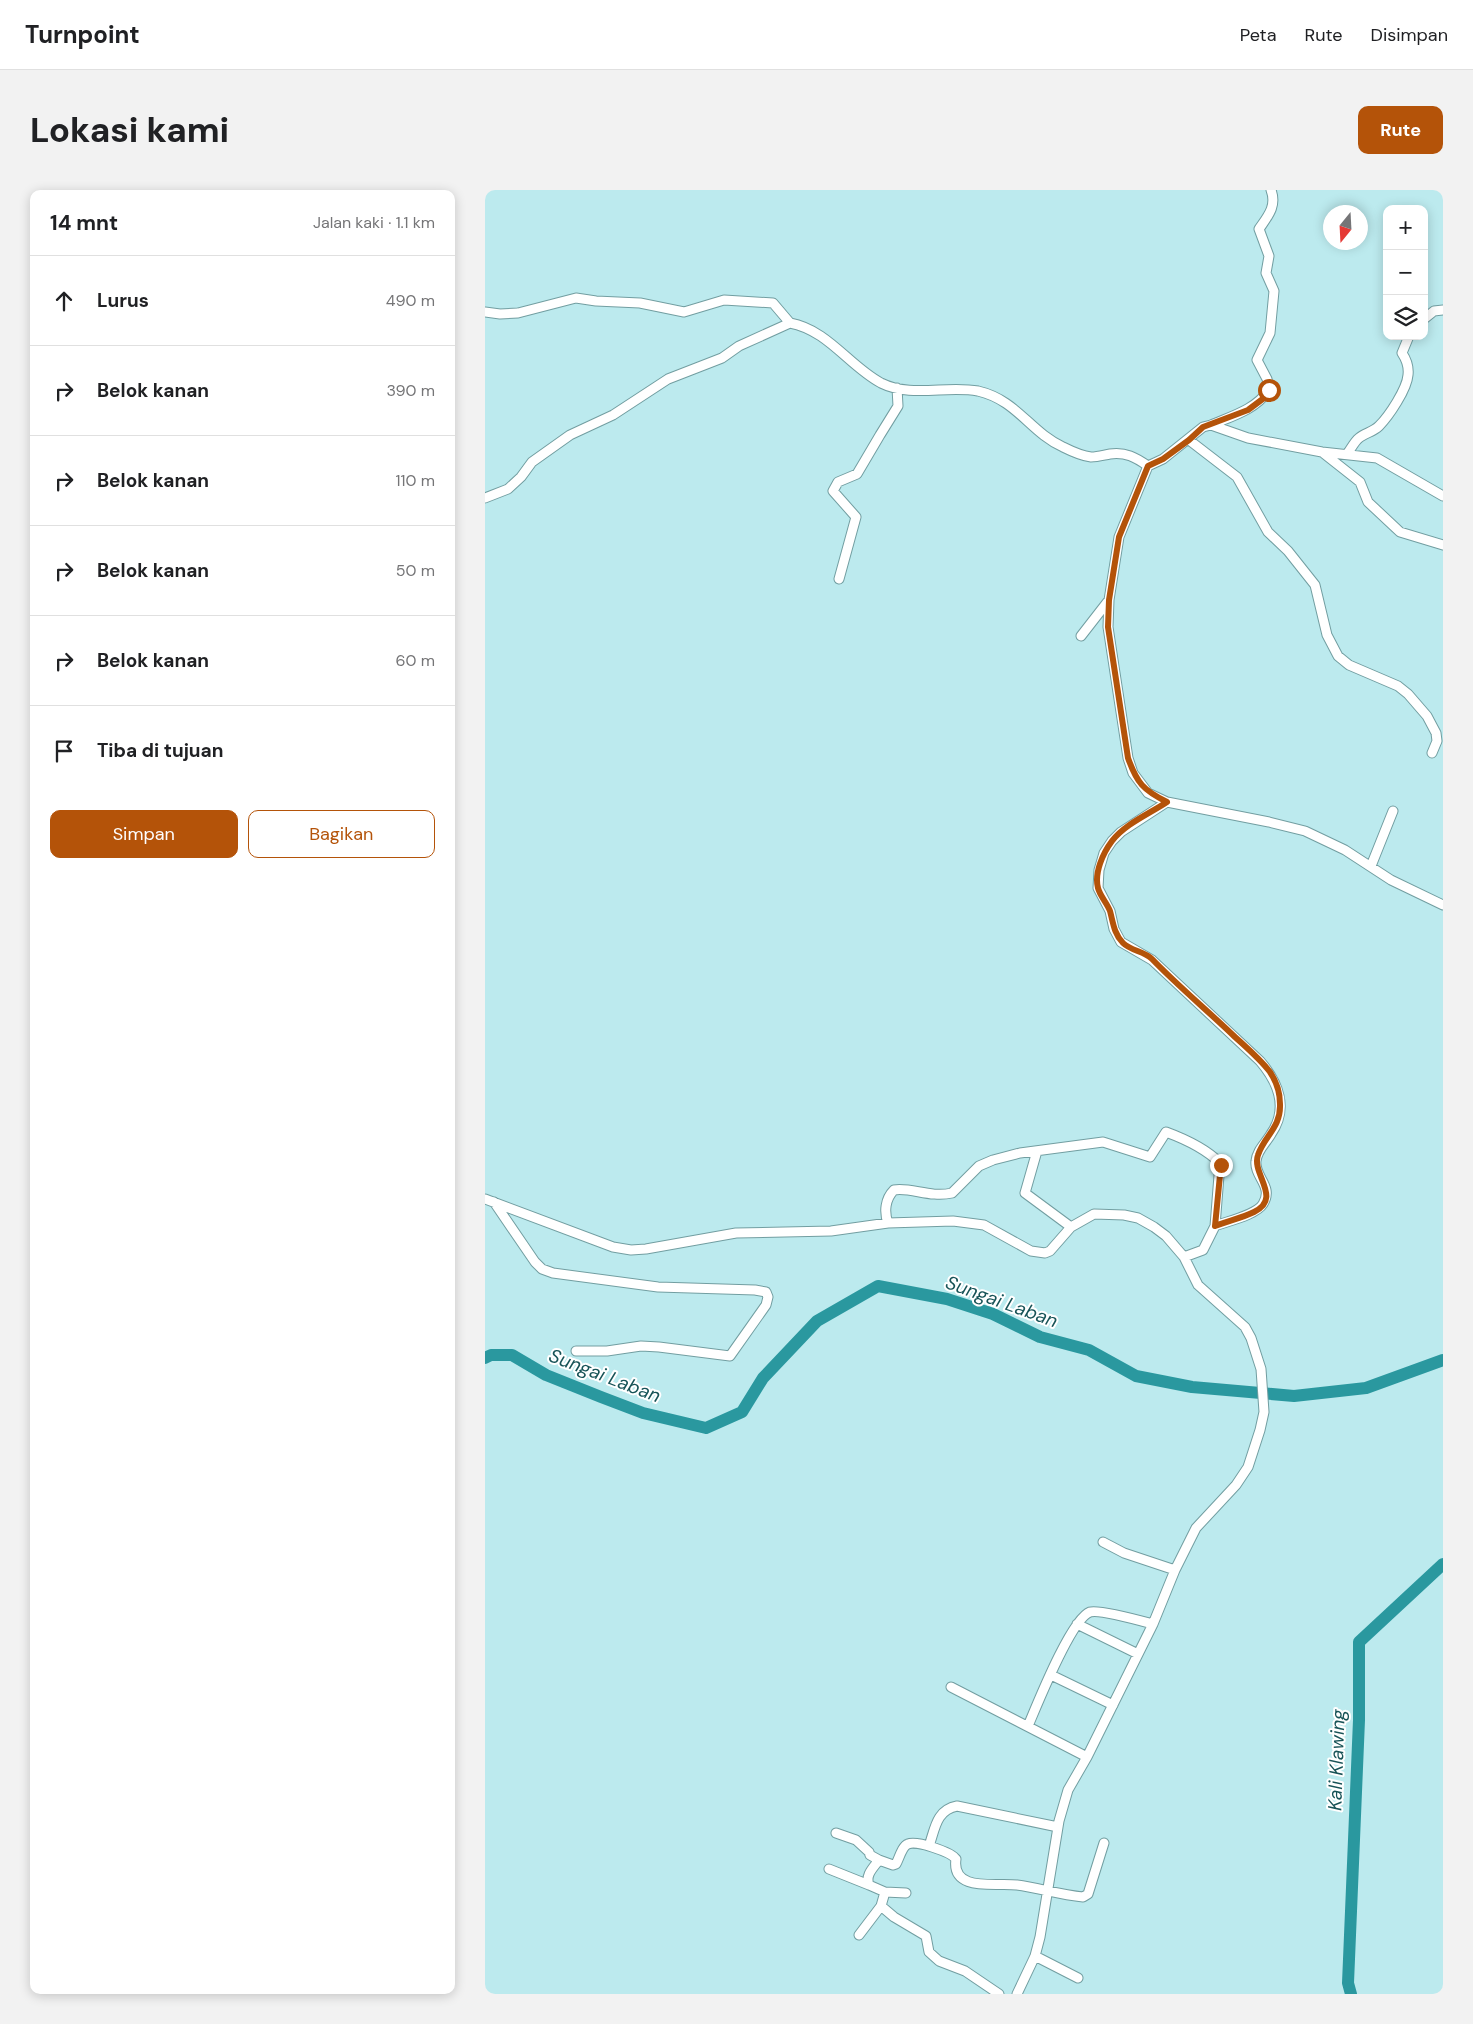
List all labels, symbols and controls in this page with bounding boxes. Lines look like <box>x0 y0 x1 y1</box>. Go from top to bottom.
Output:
text: Turnpoint <box>25 19 140 50</box>
text: Peta <box>1240 23 1276 47</box>
text: Rute <box>1304 23 1343 47</box>
text: Disimpan <box>1371 23 1448 47</box>
button: Rute <box>1358 106 1443 154</box>
text: Lokasi kami <box>30 107 229 153</box>
north arrow <box>1323 205 1368 250</box>
map controls <box>1383 205 1428 340</box>
button: + <box>1383 205 1428 250</box>
text: 14 mnt <box>50 209 118 237</box>
text: Jalan kaki · 1.1 km <box>313 212 435 233</box>
button: − <box>1383 250 1428 295</box>
icon: ahead <box>50 287 78 315</box>
text: Lurus <box>97 288 149 313</box>
text: 490 m <box>386 290 435 311</box>
button: layers <box>1383 295 1428 340</box>
icon: right <box>50 377 78 405</box>
text: Belok kanan <box>97 378 209 403</box>
route start <box>1258 379 1281 402</box>
text: 390 m <box>387 380 435 401</box>
icon: right <box>50 467 78 495</box>
text: Belok kanan <box>97 468 209 493</box>
text: 110 m <box>396 470 435 491</box>
icon: right <box>50 557 78 585</box>
text: Belok kanan <box>97 558 209 583</box>
text: 50 m <box>396 560 435 581</box>
icon: right <box>50 647 78 675</box>
text: Belok kanan <box>97 648 209 673</box>
text: 60 m <box>395 650 435 671</box>
icon: arrive <box>50 737 78 765</box>
text: Tiba di tujuan <box>97 738 223 763</box>
button: Simpan <box>50 810 238 858</box>
button: Bagikan <box>248 810 435 858</box>
route end <box>1210 1154 1233 1177</box>
water label: Sungai Laban <box>942 1270 1061 1333</box>
water label: Sungai Laban <box>545 1343 664 1408</box>
water label: Kali Klawing <box>1322 1708 1351 1811</box>

